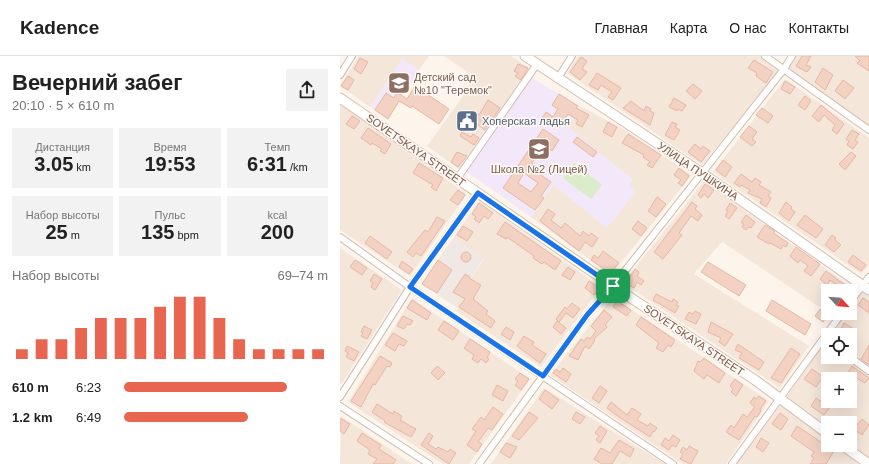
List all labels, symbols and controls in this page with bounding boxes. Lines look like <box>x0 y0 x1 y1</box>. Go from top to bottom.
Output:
text: Kadence <box>20 17 99 38</box>
text: Главная <box>594 20 648 36</box>
text: Карта <box>670 20 707 36</box>
text: О нас <box>729 20 767 36</box>
text: Контакты <box>789 20 849 36</box>
button: share <box>286 69 328 111</box>
text: Вечерний забег <box>12 70 182 95</box>
school or university icon: Детский сад №10 "Теремок" <box>386 70 412 96</box>
place label: Детский сад №10 "Теремок" <box>414 71 492 96</box>
text: 20:10 · 5 × 610 m <box>12 98 114 113</box>
public building icon: Хоперская ладья <box>454 108 480 134</box>
street label: SOVETSKAYA STREET <box>364 111 468 189</box>
place label: Хоперская ладья <box>482 115 570 127</box>
school or university icon: Школа №2 (Лицей) <box>526 136 552 162</box>
street label: УЛИЦА ПУШКИНА <box>655 140 741 203</box>
text: Дистанция <box>35 141 90 153</box>
text: Время <box>153 141 187 153</box>
text: Темп <box>264 141 290 153</box>
text: 3.05 <box>34 153 73 175</box>
text: 19:53 <box>144 153 196 175</box>
text: 6:31 <box>247 153 287 175</box>
text: km <box>73 161 91 173</box>
text: /km <box>287 161 308 173</box>
place label: Школа №2 (Лицей) <box>491 163 587 175</box>
text: Набор высоты <box>26 209 100 221</box>
text: Пульс <box>155 209 185 221</box>
text: kcal <box>268 209 287 221</box>
text: 25 <box>45 221 68 243</box>
text: 135 <box>141 221 174 243</box>
text: 200 <box>261 221 294 243</box>
text: m <box>68 229 80 241</box>
text: bpm <box>174 229 199 241</box>
text: Набор высоты <box>12 268 99 283</box>
text: 69–74 m <box>277 268 328 283</box>
pin <box>596 269 630 303</box>
icon: arrive <box>602 275 624 297</box>
north arrow <box>821 284 857 320</box>
map controls <box>821 284 857 452</box>
street label: SOVETSKAYA STREET <box>642 302 747 378</box>
button: locate <box>821 328 857 364</box>
button: + <box>821 372 857 408</box>
text: 610 m <box>12 380 49 395</box>
text: 6:23 <box>76 380 101 395</box>
text: 1.2 km <box>12 410 52 425</box>
text: 6:49 <box>76 410 101 425</box>
button: − <box>821 416 857 452</box>

